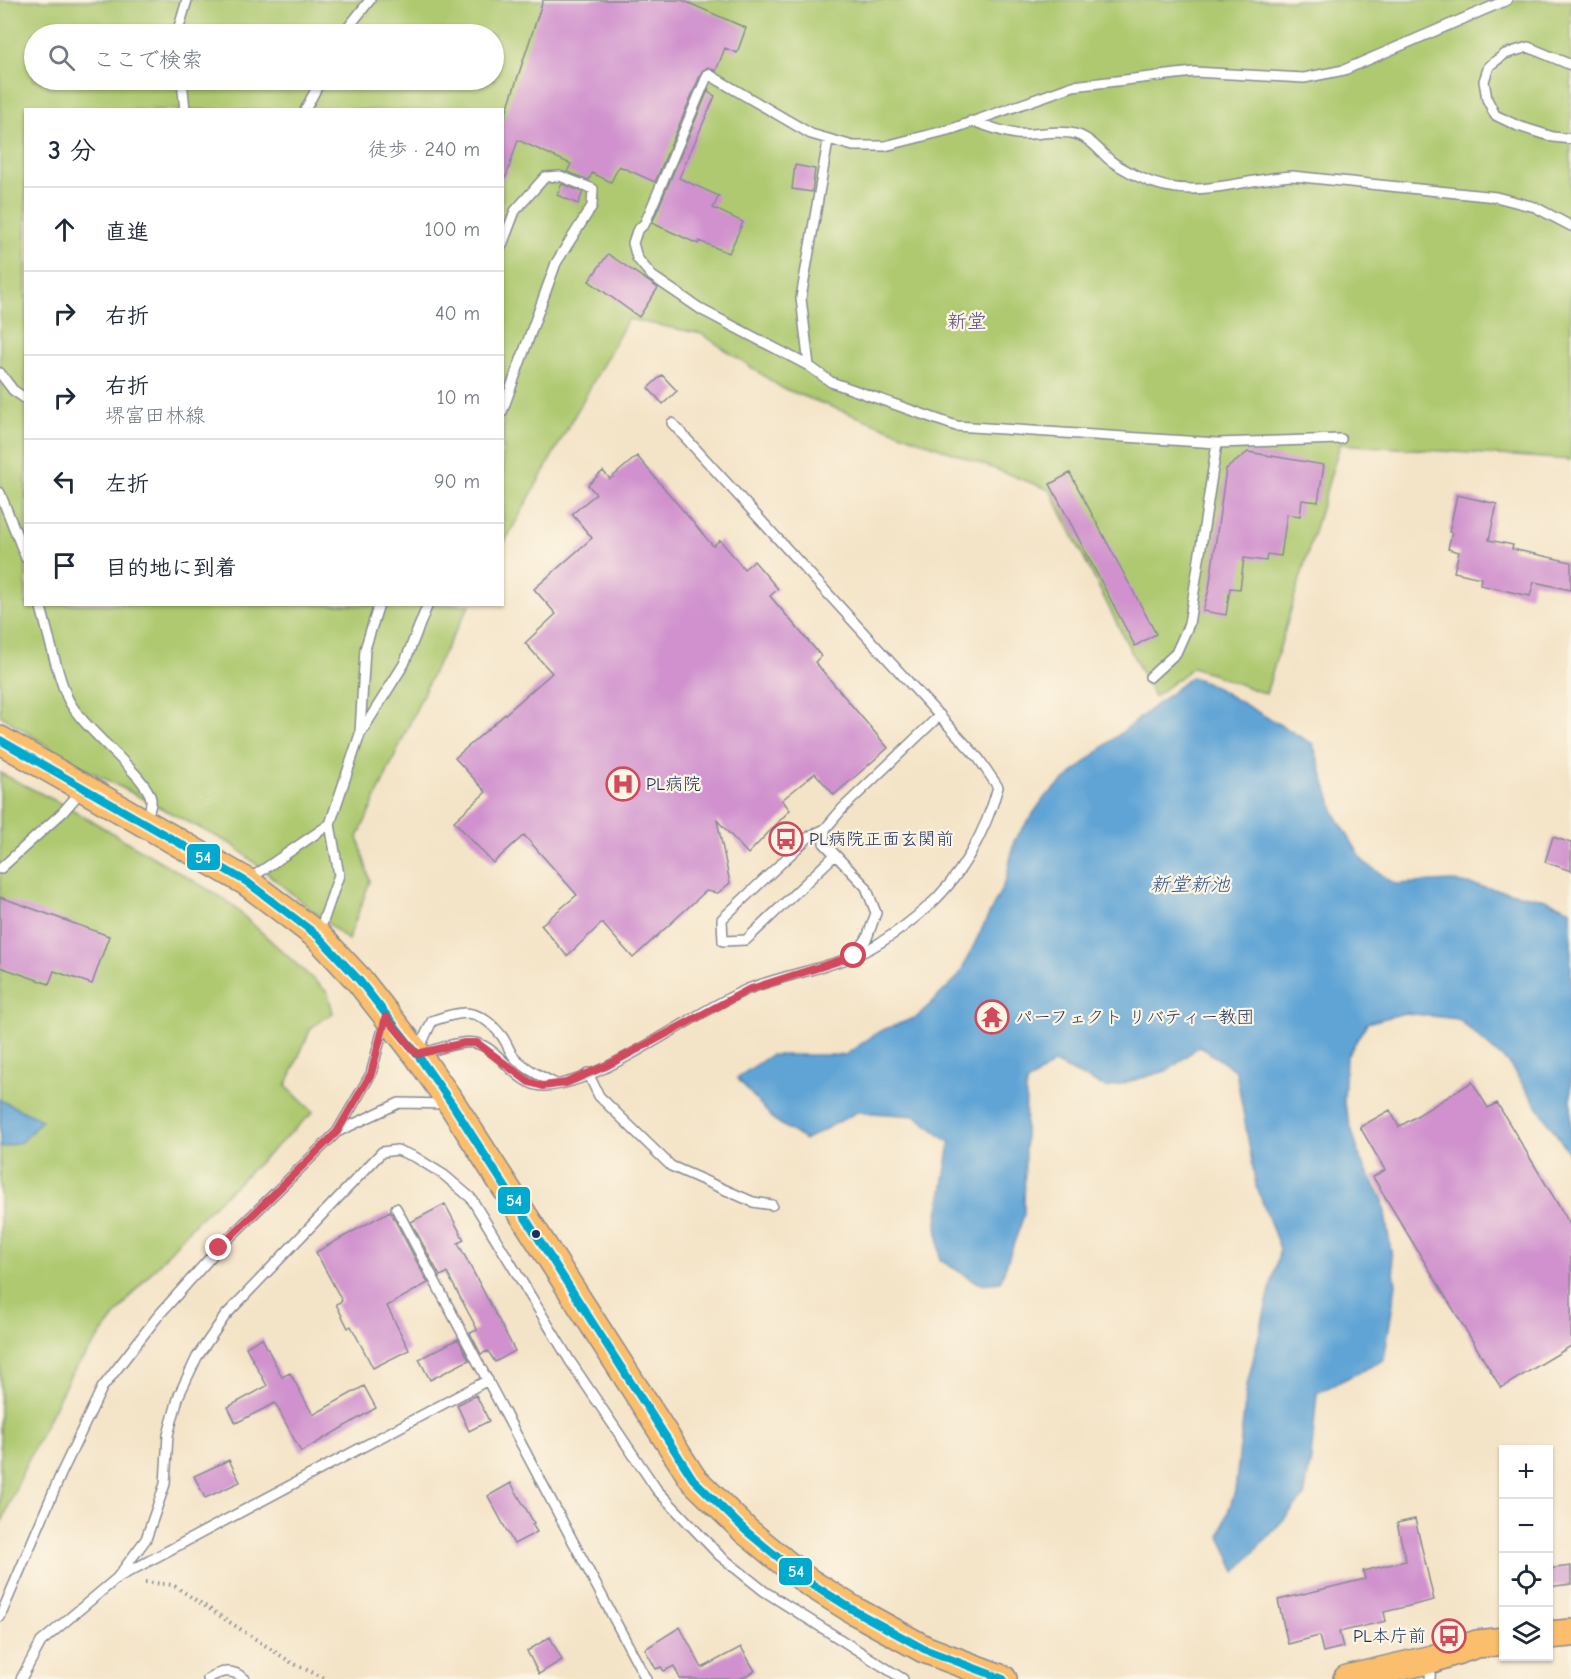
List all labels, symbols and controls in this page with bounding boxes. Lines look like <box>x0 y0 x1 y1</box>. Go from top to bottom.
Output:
search box <box>24 24 504 90</box>
icon: search <box>45 41 78 74</box>
text: ここで検索 <box>93 47 203 73</box>
text: 3 分 <box>48 136 96 166</box>
text: 徒歩 · 240 m <box>368 138 480 161</box>
icon: ahead <box>48 213 81 246</box>
text: 100 m <box>425 218 480 241</box>
text: 直進 <box>105 219 149 245</box>
icon: right <box>48 297 81 330</box>
text: 40 m <box>435 302 480 325</box>
text: 右折 <box>105 303 149 329</box>
district label: 新堂 <box>947 310 987 333</box>
text: 右折 <box>105 373 149 399</box>
icon: right <box>48 381 81 414</box>
text: 10 m <box>437 386 480 409</box>
text: 堺富田林線 <box>105 404 205 427</box>
icon: left <box>48 465 81 498</box>
text: 90 m <box>434 470 480 493</box>
text: 左折 <box>105 471 149 497</box>
icon: arrive <box>48 549 81 582</box>
text: 目的地に到着 <box>105 555 237 581</box>
hospital icon: PL病院 <box>605 766 641 802</box>
place label: PL病院 <box>646 774 701 795</box>
bus stop icon: PL病院正面玄関前 <box>768 821 804 857</box>
place label: PL病院正面玄関前 <box>809 829 954 850</box>
line badge: 54 <box>186 843 221 871</box>
text: 54 <box>195 849 211 867</box>
water label: 新堂新池 <box>1150 873 1231 896</box>
route start <box>840 942 866 968</box>
temple icon: パーフェクト リバティー教団 <box>974 999 1010 1035</box>
place label: パーフェクト リバティー教団 <box>1015 1007 1254 1028</box>
line badge: 54 <box>497 1186 531 1215</box>
text: 54 <box>506 1192 522 1210</box>
unlabelled marker <box>530 1228 542 1240</box>
route end <box>205 1234 231 1260</box>
map controls <box>1499 1445 1553 1661</box>
button: + <box>1499 1445 1553 1499</box>
button: − <box>1499 1499 1553 1553</box>
button: locate <box>1499 1553 1553 1607</box>
line badge: 54 <box>778 1557 813 1586</box>
text: 54 <box>788 1563 804 1581</box>
button: layers <box>1499 1607 1553 1661</box>
bus stop icon: PL本庁前 <box>1431 1618 1467 1654</box>
place label: PL本庁前 <box>1353 1626 1426 1647</box>

